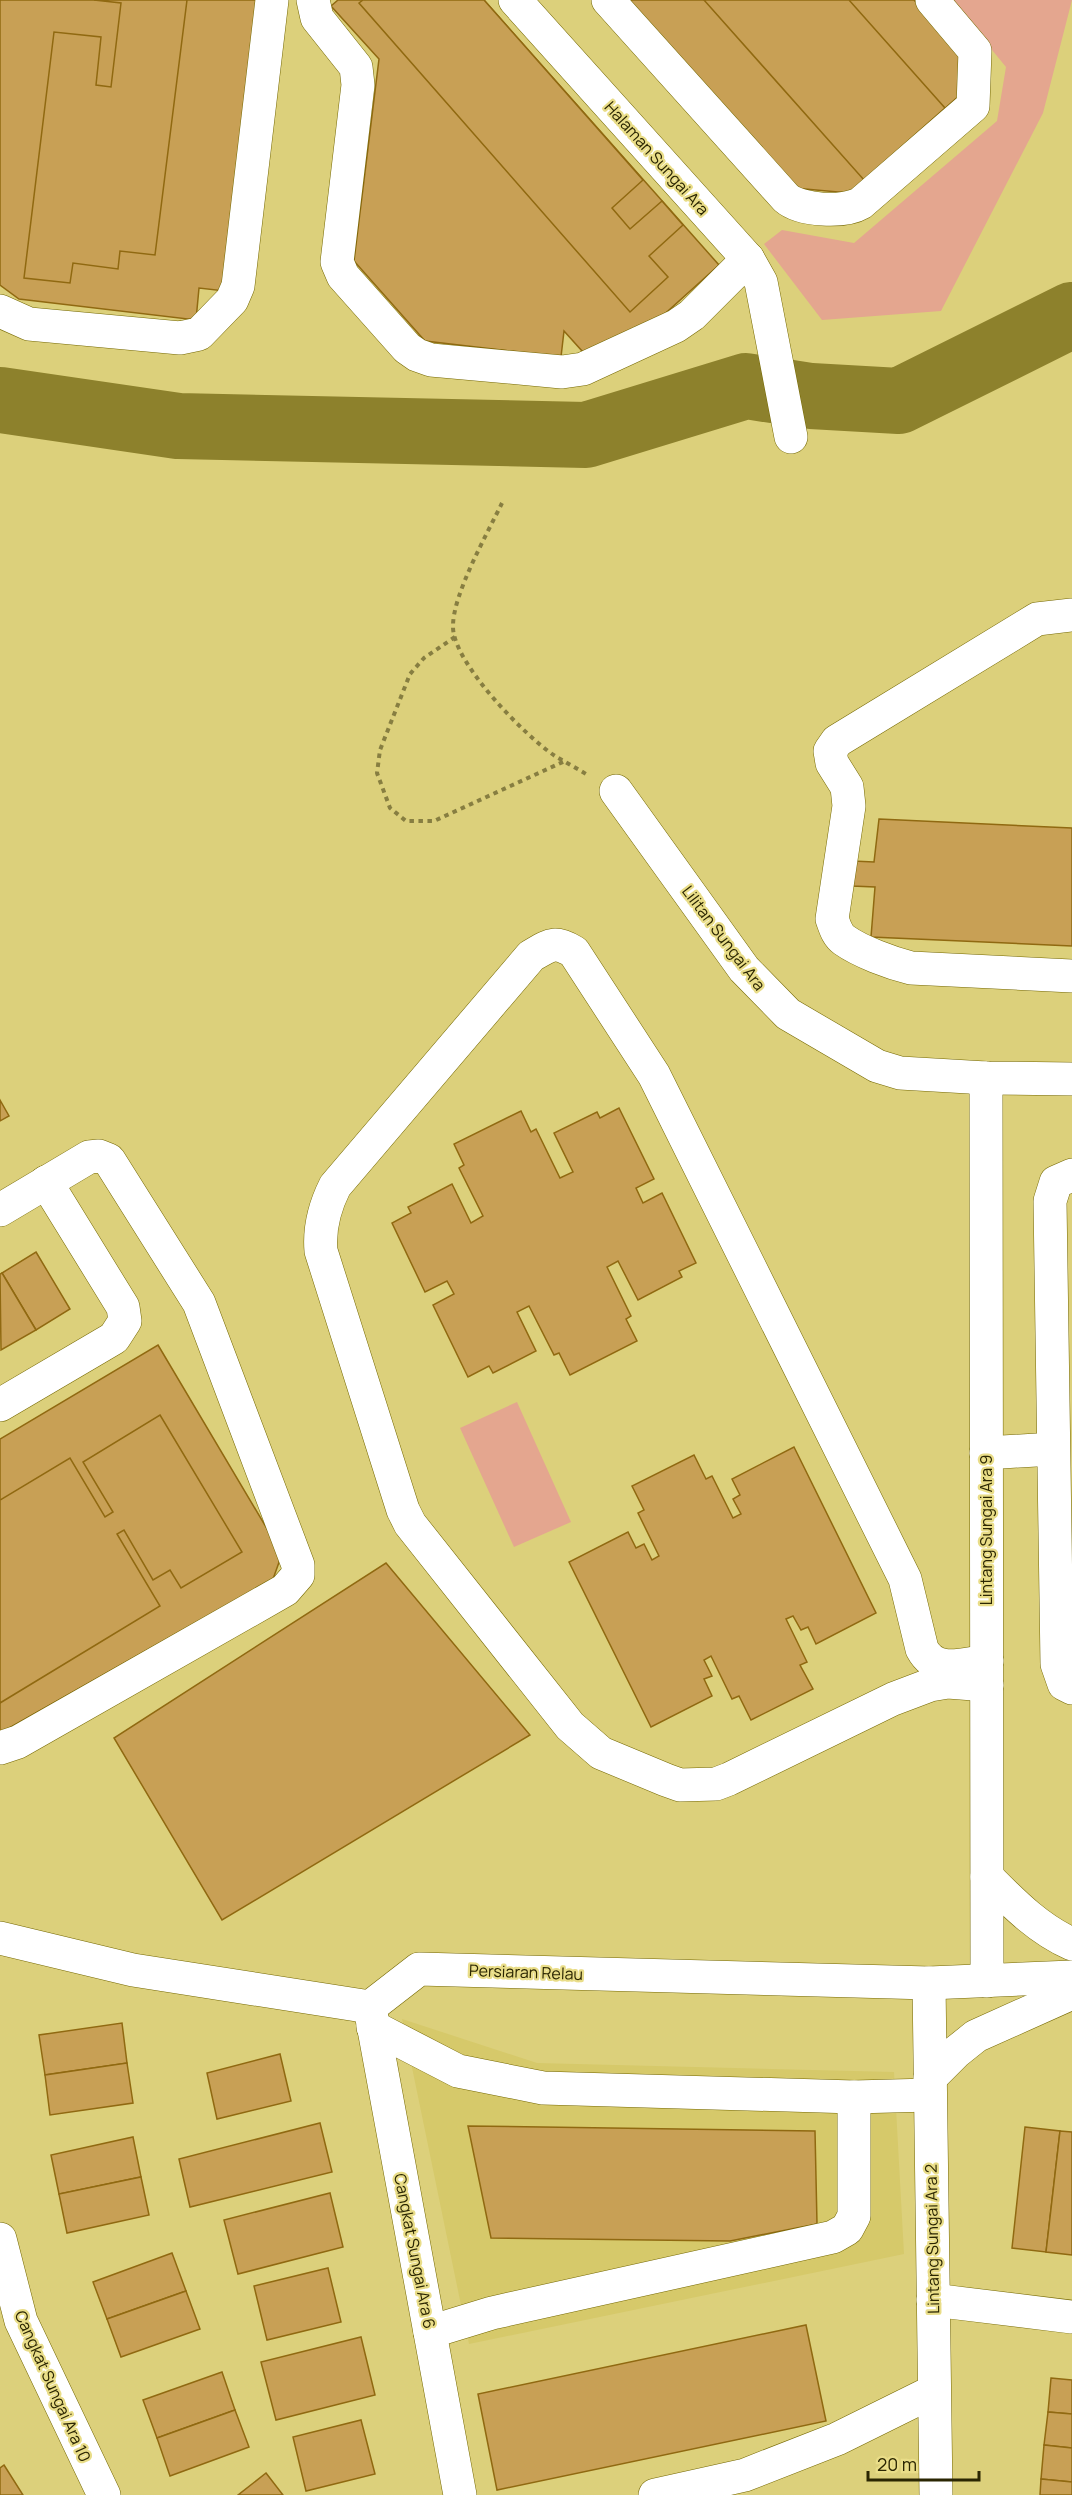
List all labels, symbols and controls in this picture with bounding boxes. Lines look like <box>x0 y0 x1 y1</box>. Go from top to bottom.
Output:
street label: Halaman Sungai Ara <box>600 96 714 220</box>
street label: Lilitan Sungai Ara <box>677 881 771 995</box>
street label: Lintang Sungai Ara 9 <box>975 1455 997 1605</box>
street label: Persiaran Relau <box>469 1959 583 1985</box>
street label: Lintang Sungai Ara 2 <box>920 2164 944 2314</box>
street label: Cangkat Sungai Ara 6 <box>389 2172 441 2330</box>
street label: Cangkat Sungai Ara 10 <box>10 2307 96 2465</box>
scale bar <box>868 2444 979 2482</box>
text: 20 m <box>877 2452 917 2476</box>

